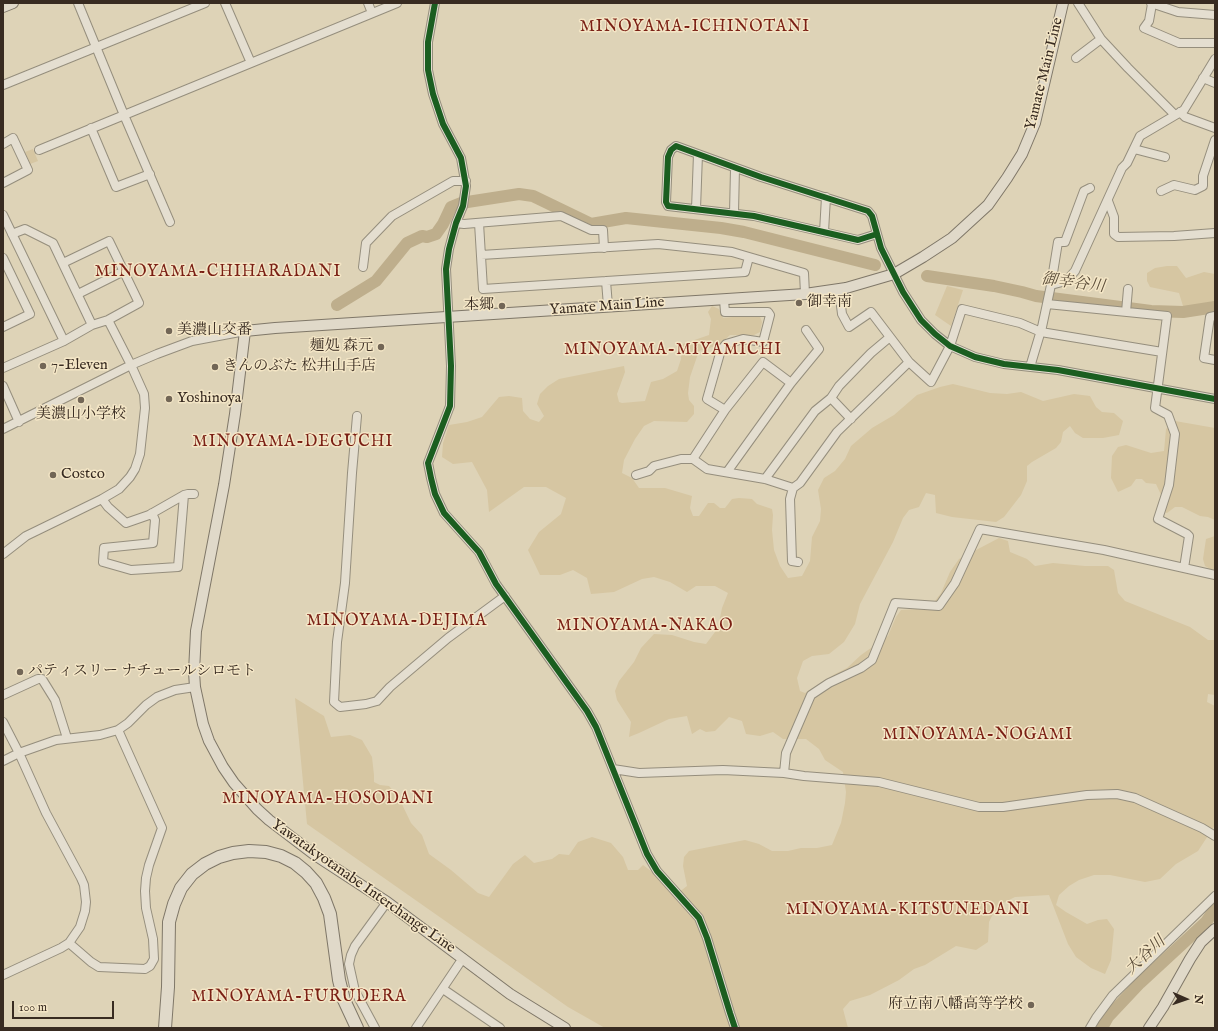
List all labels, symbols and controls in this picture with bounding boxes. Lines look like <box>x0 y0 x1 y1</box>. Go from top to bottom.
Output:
street label: Yamate Main Line <box>1022 16 1068 132</box>
district label: MINOYAMA-ICHINOTANI <box>580 18 810 38</box>
district label: MINOYAMA-CHIHARADANI <box>95 263 341 283</box>
water label: 御幸谷川 <box>1040 271 1106 297</box>
street label: Yamate Main Line <box>549 294 665 320</box>
place label: 御幸南 <box>807 294 852 312</box>
place label: 本郷 <box>464 297 494 315</box>
marker: 御幸南 <box>794 298 804 308</box>
marker: 本郷 <box>497 301 507 311</box>
place label: 美濃山交番 <box>177 322 252 340</box>
marker: 美濃山交番 <box>164 326 174 336</box>
place label: 麺処 森元 <box>310 338 373 356</box>
district label: MINOYAMA-MIYAMICHI <box>564 341 782 361</box>
marker: 麺処 森元 <box>376 342 386 352</box>
place label: 7-Eleven <box>51 357 108 375</box>
place label: きんのぶた 松井山手店 <box>223 358 376 376</box>
marker: 7-Eleven <box>38 361 48 371</box>
marker: きんのぶた 松井山手店 <box>210 362 220 372</box>
place label: Yoshinoya <box>177 390 241 408</box>
marker: Yoshinoya <box>164 394 174 404</box>
marker: 美濃山小学校 <box>76 395 86 405</box>
place label: 美濃山小学校 <box>36 406 126 424</box>
district label: MINOYAMA-DEGUCHI <box>193 433 393 453</box>
place label: Costco <box>61 466 105 484</box>
marker: Costco <box>48 470 58 480</box>
district label: MINOYAMA-DEJIMA <box>307 612 487 632</box>
district label: MINOYAMA-NAKAO <box>557 617 733 637</box>
place label: パティスリー ナチュールシロモト <box>28 663 256 681</box>
marker: パティスリー ナチュールシロモト <box>15 667 25 677</box>
district label: MINOYAMA-NOGAMI <box>883 726 1073 746</box>
district label: MINOYAMA-HOSODANI <box>222 790 434 810</box>
street label: Yawatakyotanabe Interchange Line <box>268 816 458 958</box>
district label: MINOYAMA-KITSUNEDANI <box>786 901 1030 921</box>
water label: 大谷川 <box>1122 933 1170 979</box>
north arrow <box>1166 979 1206 1019</box>
district label: MINOYAMA-FURUDERA <box>191 988 407 1008</box>
scale bar <box>14 993 116 1019</box>
text: N <box>1191 994 1205 1004</box>
place label: 府立南八幡高等学校 <box>888 996 1023 1014</box>
text: 100 m <box>19 1000 47 1015</box>
marker: 府立南八幡高等学校 <box>1026 1000 1036 1010</box>

